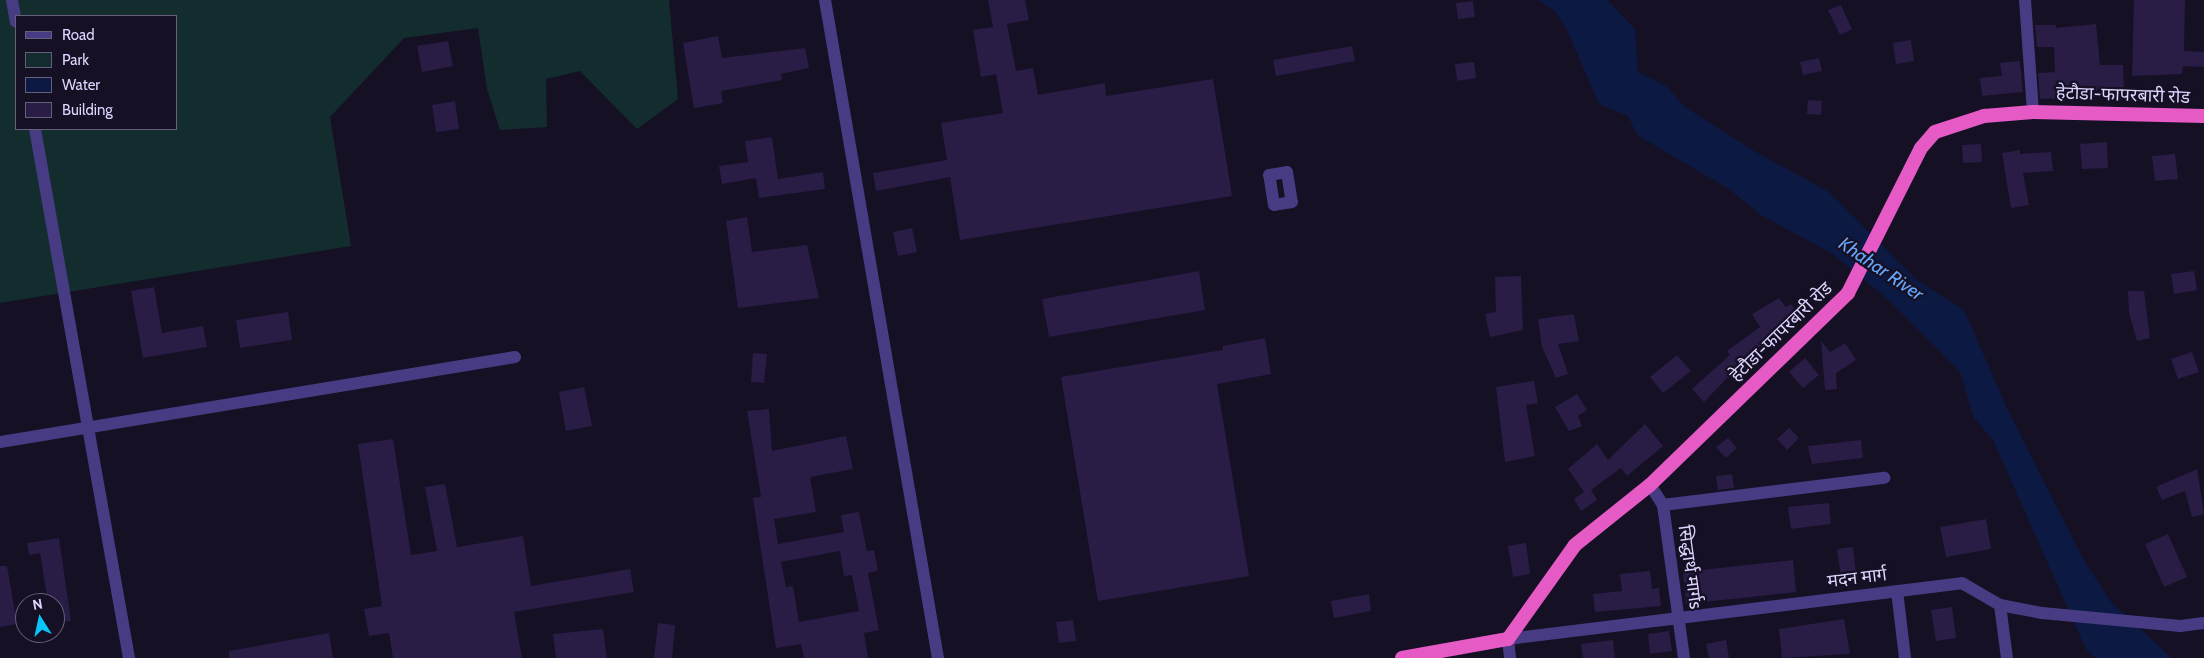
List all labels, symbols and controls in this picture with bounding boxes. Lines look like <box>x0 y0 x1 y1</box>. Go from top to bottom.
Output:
legend <box>15 15 178 130</box>
text: Road <box>62 26 95 44</box>
text: Park <box>62 51 89 69</box>
text: Water <box>62 76 100 94</box>
street label: हेटौडा-फापरबारी रोड <box>2056 82 2190 108</box>
text: Building <box>62 101 113 119</box>
water label: Khahar River <box>1834 232 1928 306</box>
street label: हेटौडा-फापरबारी रोड <box>1725 278 1837 386</box>
street label: सिद्धार्थ मार्गs <box>1673 524 1707 610</box>
street label: मदन मार्ग <box>1826 564 1888 592</box>
north arrow <box>15 593 65 643</box>
text: N <box>31 594 44 614</box>

